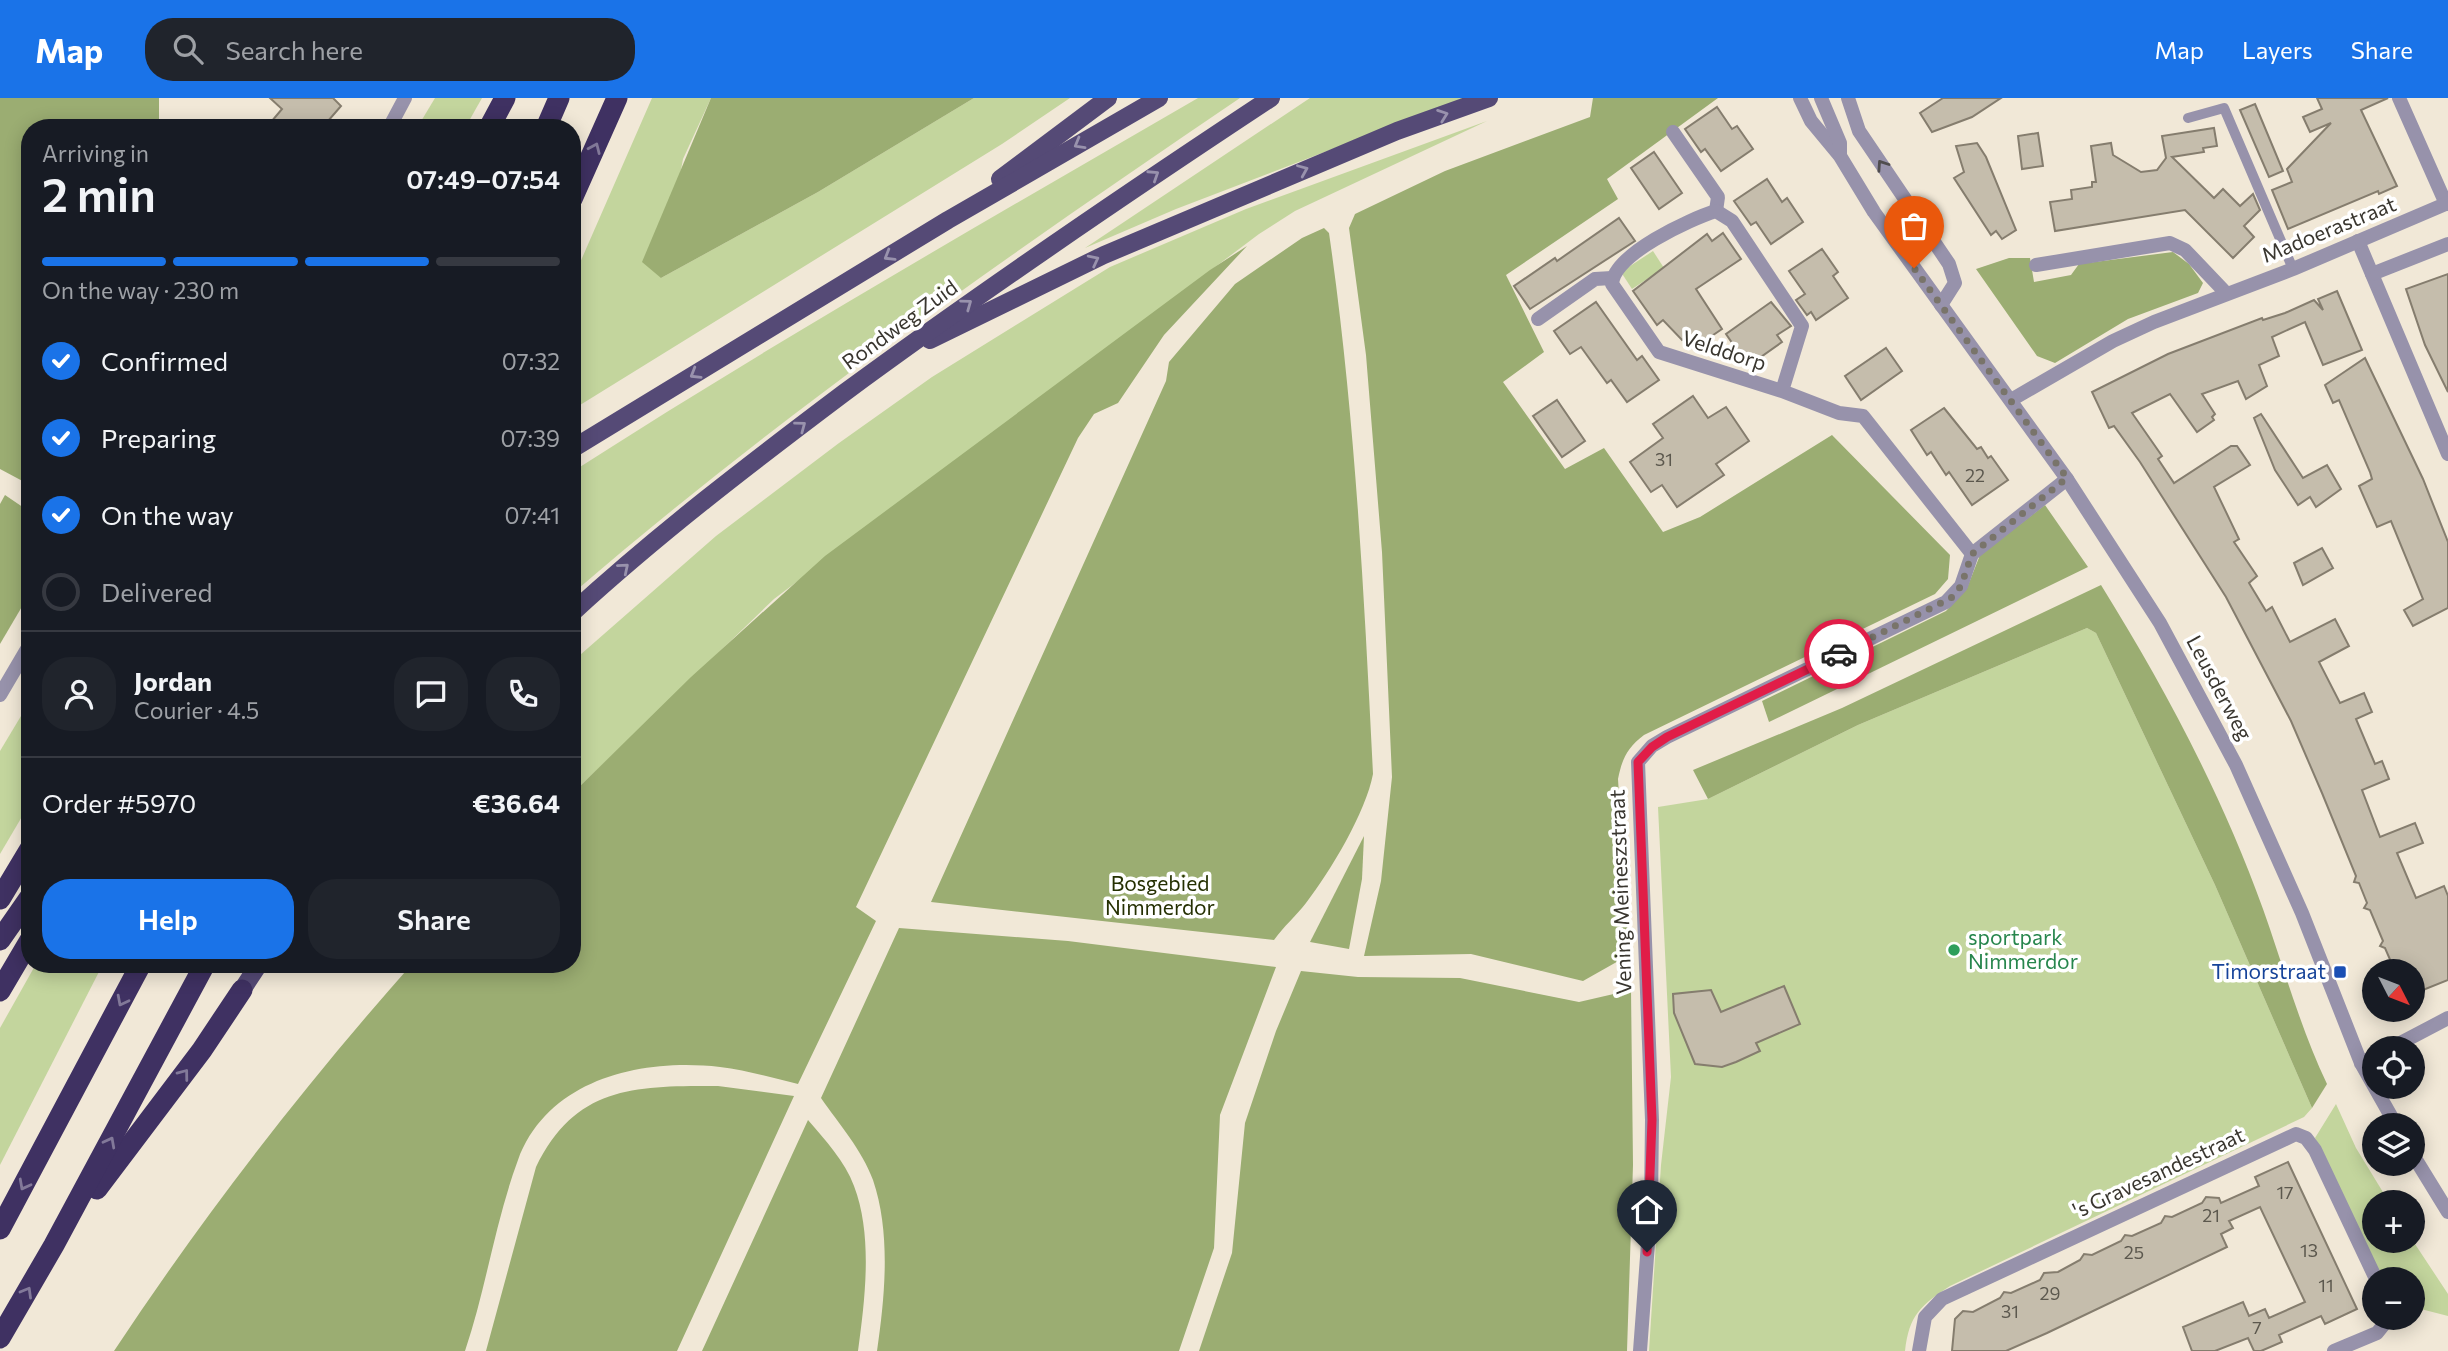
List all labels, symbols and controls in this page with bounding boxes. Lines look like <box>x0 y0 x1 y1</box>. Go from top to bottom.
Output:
search box <box>145 18 635 81</box>
text: Map <box>35 29 103 70</box>
icon: search <box>169 30 207 68</box>
text: Search here <box>225 34 363 65</box>
text: Map <box>2155 35 2204 64</box>
text: Layers <box>2242 35 2313 64</box>
text: Share <box>2351 35 2413 64</box>
one-way arrow <box>1436 109 1448 123</box>
one-way arrow <box>1074 136 1087 149</box>
text: Arriving in <box>42 139 149 167</box>
one-way arrow <box>587 143 601 155</box>
one-way arrow <box>1878 160 1890 173</box>
text: 07:49–07:54 <box>406 163 560 194</box>
text: 2 min <box>42 165 156 221</box>
one-way arrow <box>1296 165 1308 179</box>
one-way arrow <box>1146 171 1159 183</box>
street label: Madoerastraat <box>2258 190 2399 267</box>
pin <box>1884 196 1944 268</box>
icon: bag <box>1895 207 1933 245</box>
one-way arrow <box>884 247 897 260</box>
one-way arrow <box>1087 255 1099 269</box>
street label: Rondweg Zuid <box>837 274 962 374</box>
text: On the way · 230 m <box>42 276 239 304</box>
one-way arrow <box>959 300 972 312</box>
street label: Velddorp <box>1679 324 1770 375</box>
icon: check <box>42 342 80 380</box>
text: Confirmed <box>101 345 228 376</box>
text: 07:32 <box>502 347 560 375</box>
one-way arrow <box>690 366 703 379</box>
icon: check <box>42 419 80 457</box>
one-way arrow <box>793 421 806 434</box>
text: Preparing <box>101 422 216 453</box>
text: 07:39 <box>500 424 560 452</box>
house number: 31 <box>1655 448 1673 470</box>
house number: 22 <box>1965 464 1985 486</box>
icon: check <box>42 496 80 534</box>
text: On the way <box>101 499 234 530</box>
text: 07:41 <box>505 501 560 529</box>
one-way arrow <box>615 564 628 576</box>
text: Delivered <box>101 576 212 607</box>
courier <box>1804 619 1874 689</box>
street label: Leusderweg <box>2182 631 2258 744</box>
icon: car <box>1820 635 1858 673</box>
button: person <box>42 657 116 731</box>
button: chat <box>394 657 468 731</box>
button: phone <box>486 657 560 731</box>
text: Jordan <box>134 665 212 696</box>
text: Courier · 4.5 <box>134 696 259 724</box>
text: Order #5970 <box>42 787 196 818</box>
text: €36.64 <box>472 787 560 818</box>
street label: Vening Meineszstraat <box>1603 789 1636 995</box>
park label: Bosgebied Nimmerdor <box>1105 870 1215 919</box>
button: Help <box>42 879 294 959</box>
button: Share <box>308 879 560 959</box>
place label: sportpark Nimmerdor <box>1968 924 2078 973</box>
marker: sportpark Nimmerdor <box>1946 942 1962 958</box>
place label: Timorstraat <box>2211 958 2326 983</box>
north arrow <box>2362 959 2426 1022</box>
map controls <box>2362 959 2425 1330</box>
marker: Timorstraat <box>2332 964 2348 980</box>
one-way arrow <box>117 994 131 1006</box>
button: locate <box>2362 1036 2425 1099</box>
one-way arrow <box>176 1069 188 1081</box>
button: layers <box>2362 1113 2425 1176</box>
street label: 's Gravesandestraat <box>2069 1121 2248 1222</box>
one-way arrow <box>102 1137 115 1149</box>
one-way arrow <box>19 1177 32 1190</box>
pin <box>1617 1180 1677 1252</box>
house number: 17 <box>2276 1181 2294 1203</box>
button: + <box>2362 1190 2425 1253</box>
icon: home <box>1628 1191 1666 1229</box>
house number: 21 <box>2202 1204 2220 1226</box>
house number: 13 <box>2300 1239 2318 1261</box>
house number: 25 <box>2124 1241 2144 1263</box>
button: − <box>2362 1267 2425 1330</box>
house number: 11 <box>2318 1274 2334 1296</box>
house number: 29 <box>2040 1282 2060 1304</box>
one-way arrow <box>19 1286 32 1299</box>
house number: 31 <box>2001 1300 2019 1322</box>
house number: 7 <box>2252 1316 2262 1338</box>

